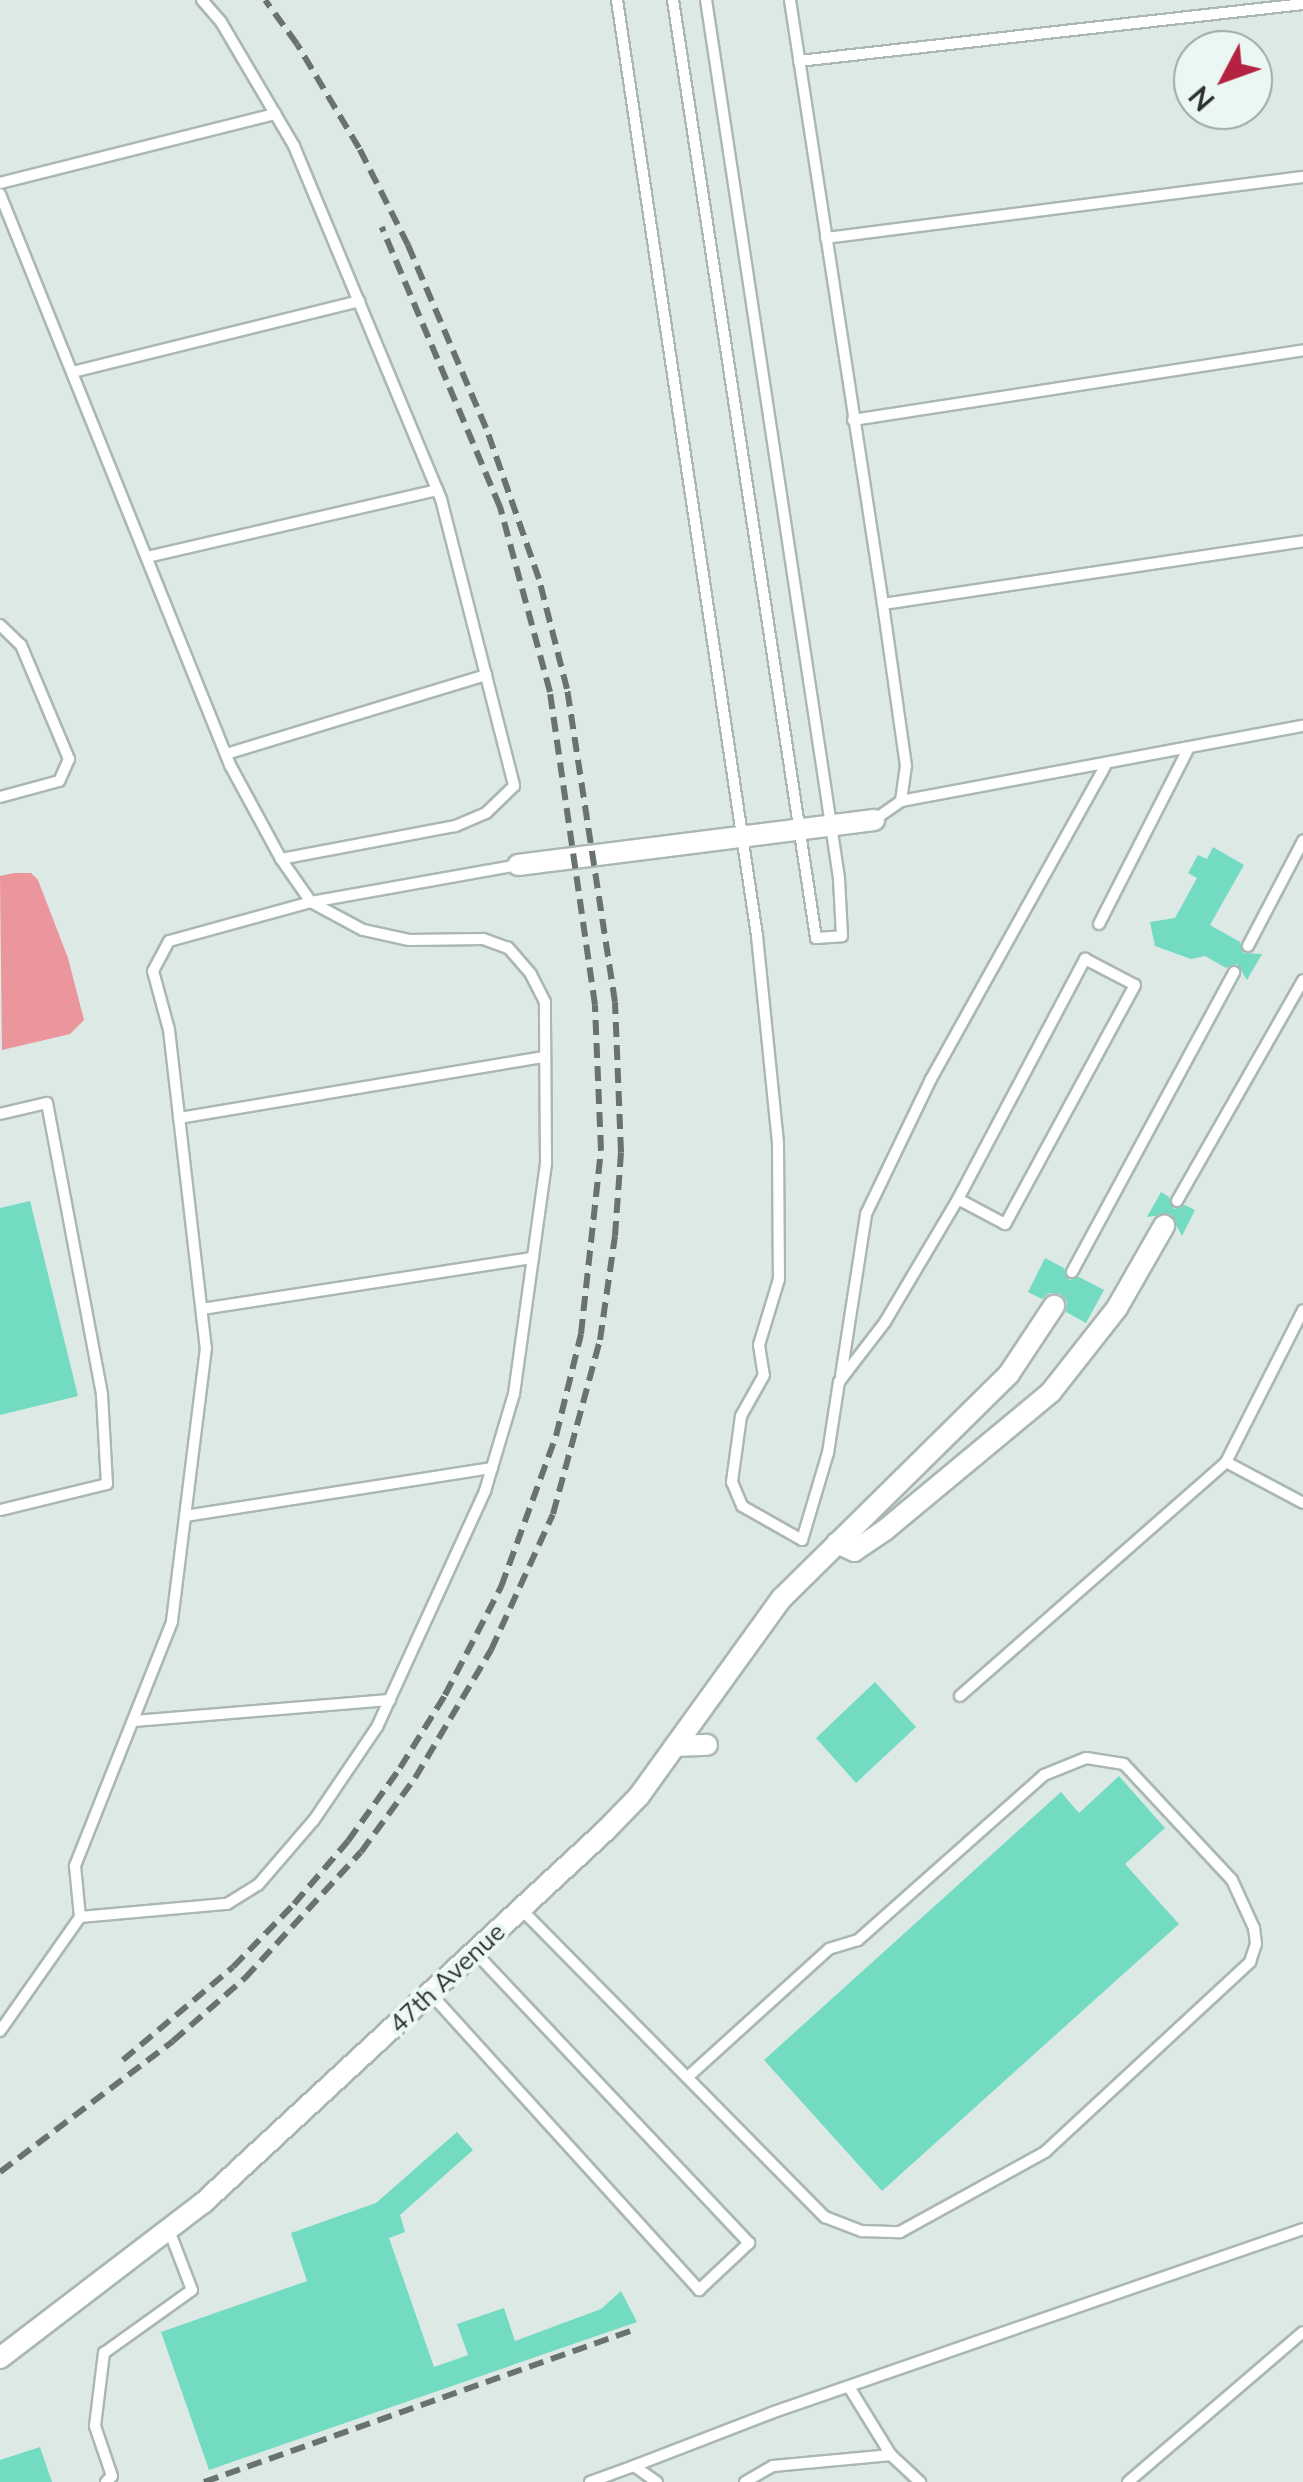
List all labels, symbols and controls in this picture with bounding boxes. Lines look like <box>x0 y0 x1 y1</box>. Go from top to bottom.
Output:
north arrow <box>1173 30 1273 130</box>
text: N <box>1181 79 1222 118</box>
street label: 47th Avenue <box>383 1917 511 2039</box>

